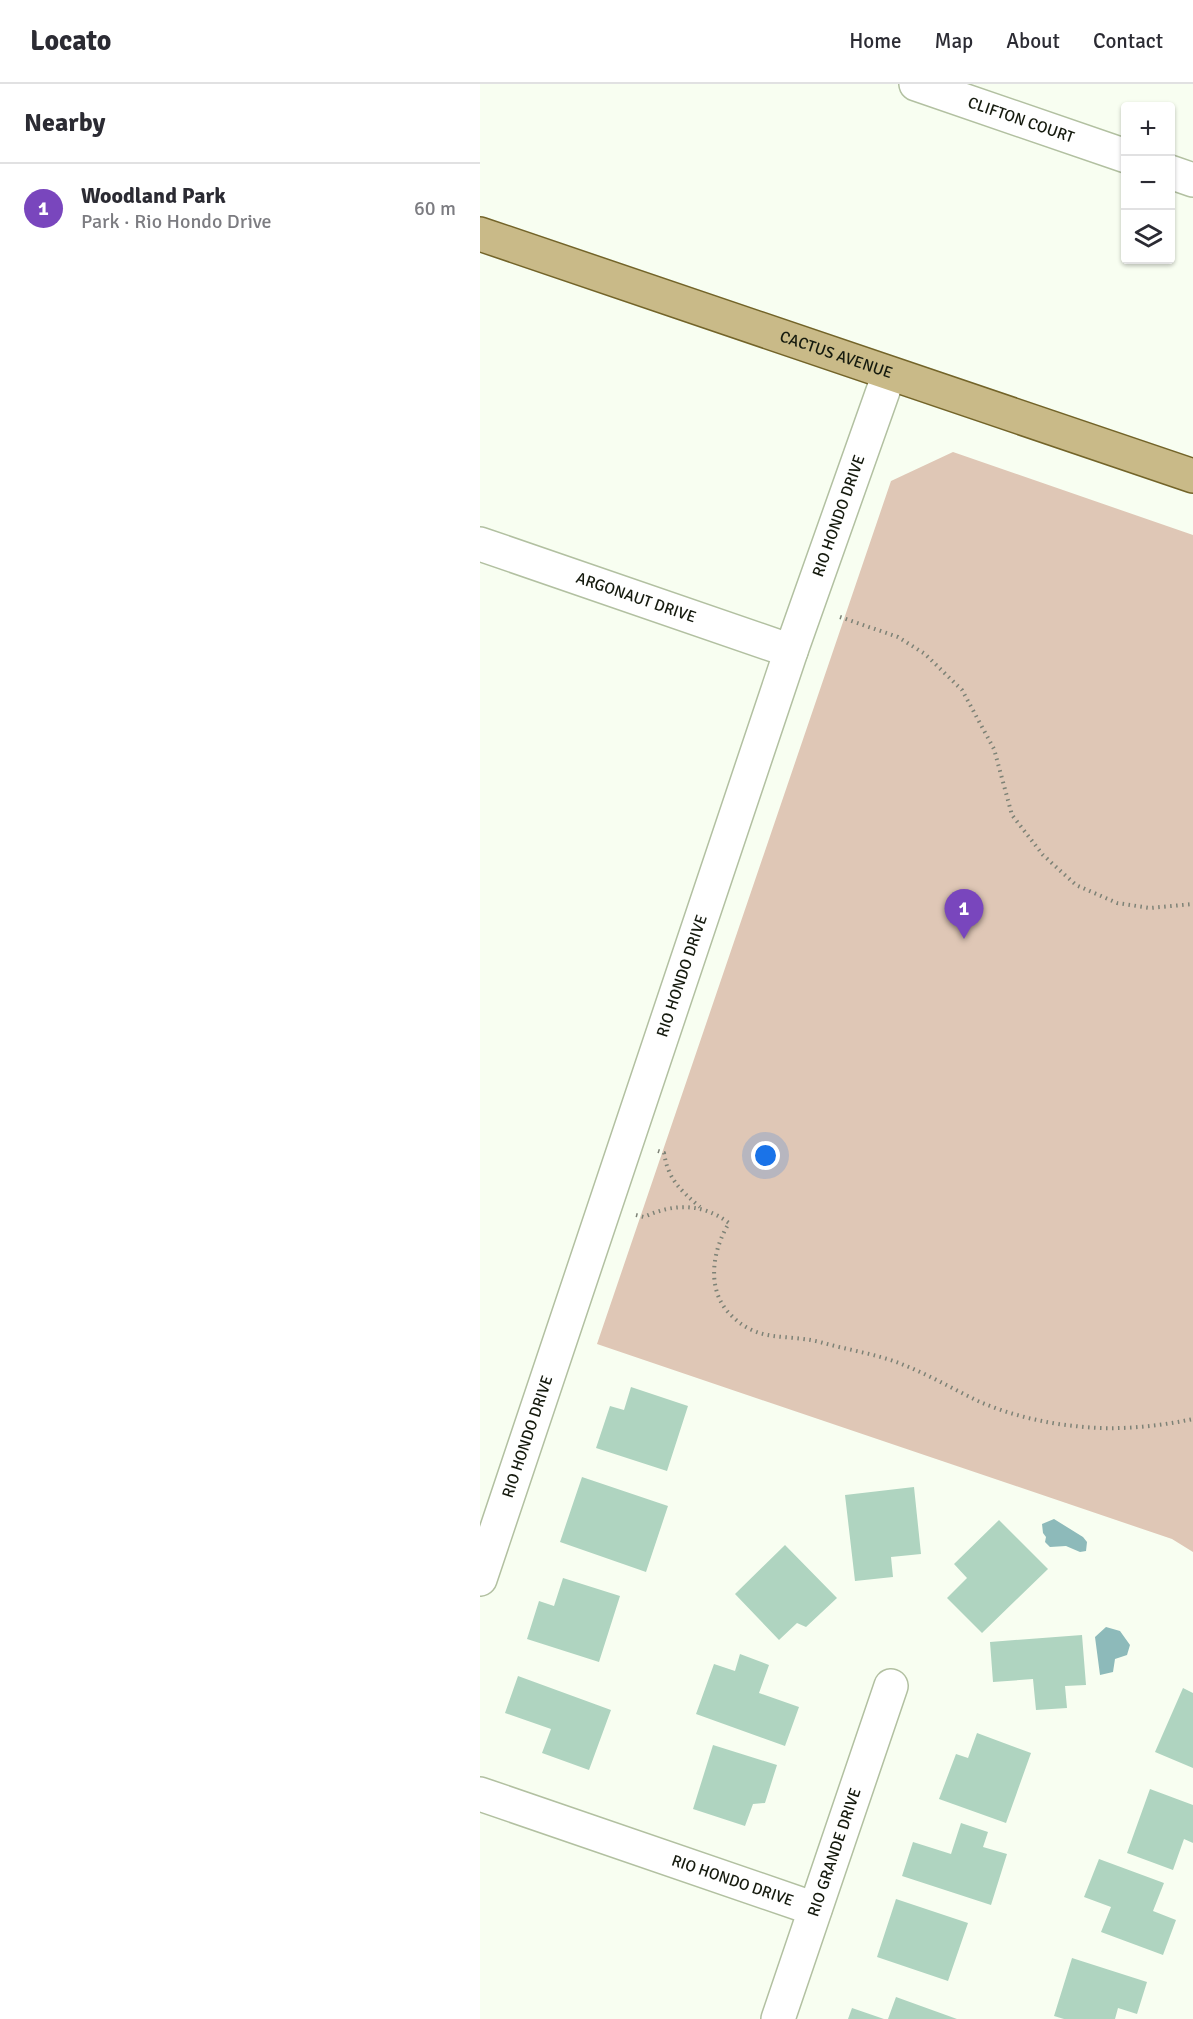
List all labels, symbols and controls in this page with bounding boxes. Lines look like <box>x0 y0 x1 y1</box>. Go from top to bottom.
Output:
text: Locato <box>30 24 111 58</box>
text: Home <box>849 28 902 54</box>
text: Map <box>935 28 973 54</box>
text: About <box>1006 28 1060 54</box>
text: Contact <box>1093 28 1163 54</box>
street label: CLIFTON COURT <box>965 92 1077 148</box>
map controls <box>1121 102 1175 264</box>
button: + <box>1121 102 1175 156</box>
text: Nearby <box>24 107 105 139</box>
button: − <box>1121 156 1175 210</box>
text: Woodland Park <box>81 182 226 209</box>
text: 1 <box>38 196 49 221</box>
text: 60 m <box>414 196 456 221</box>
text: Park · Rio Hondo Drive <box>81 209 272 234</box>
button: layers <box>1121 210 1175 264</box>
street label: CACTUS AVENUE <box>777 326 895 383</box>
street label: RIO HONDO DRIVE <box>808 452 870 580</box>
street label: ARGONAUT DRIVE <box>573 568 699 628</box>
pin: 1 <box>944 890 984 939</box>
street label: RIO HONDO DRIVE <box>652 912 712 1040</box>
your location <box>751 1141 780 1170</box>
street label: RIO HONDO DRIVE <box>498 1373 557 1501</box>
street label: RIO GRANDE DRIVE <box>803 1785 866 1919</box>
street label: RIO HONDO DRIVE <box>669 1850 796 1911</box>

